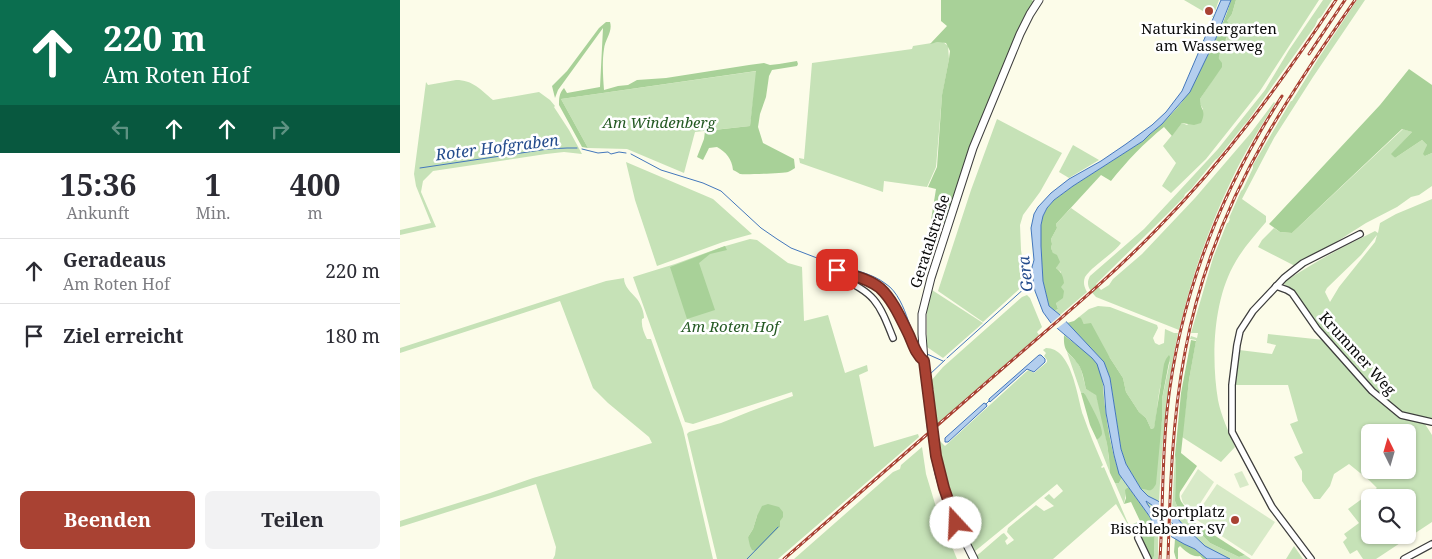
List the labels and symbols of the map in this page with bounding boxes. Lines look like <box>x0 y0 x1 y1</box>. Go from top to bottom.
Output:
marker: Naturkindergarten am Wasserweg <box>1203 5 1215 17</box>
place label: Naturkindergarten am Wasserweg <box>1141 18 1277 55</box>
park label: Am Windenberg <box>601 112 716 132</box>
water label: Roter Hofgraben <box>433 128 560 166</box>
street label: Geratalstraße <box>904 192 954 290</box>
pin <box>816 249 858 291</box>
water label: Gera <box>1012 254 1038 293</box>
street label: Krummer Weg <box>1315 307 1401 399</box>
park label: Am Roten Hof <box>680 316 782 336</box>
north arrow <box>1361 424 1416 479</box>
position arrow <box>929 496 981 548</box>
place label: Sportplatz Bischlebener SV <box>1110 501 1226 538</box>
marker: Sportplatz Bischlebener SV <box>1229 514 1241 526</box>

